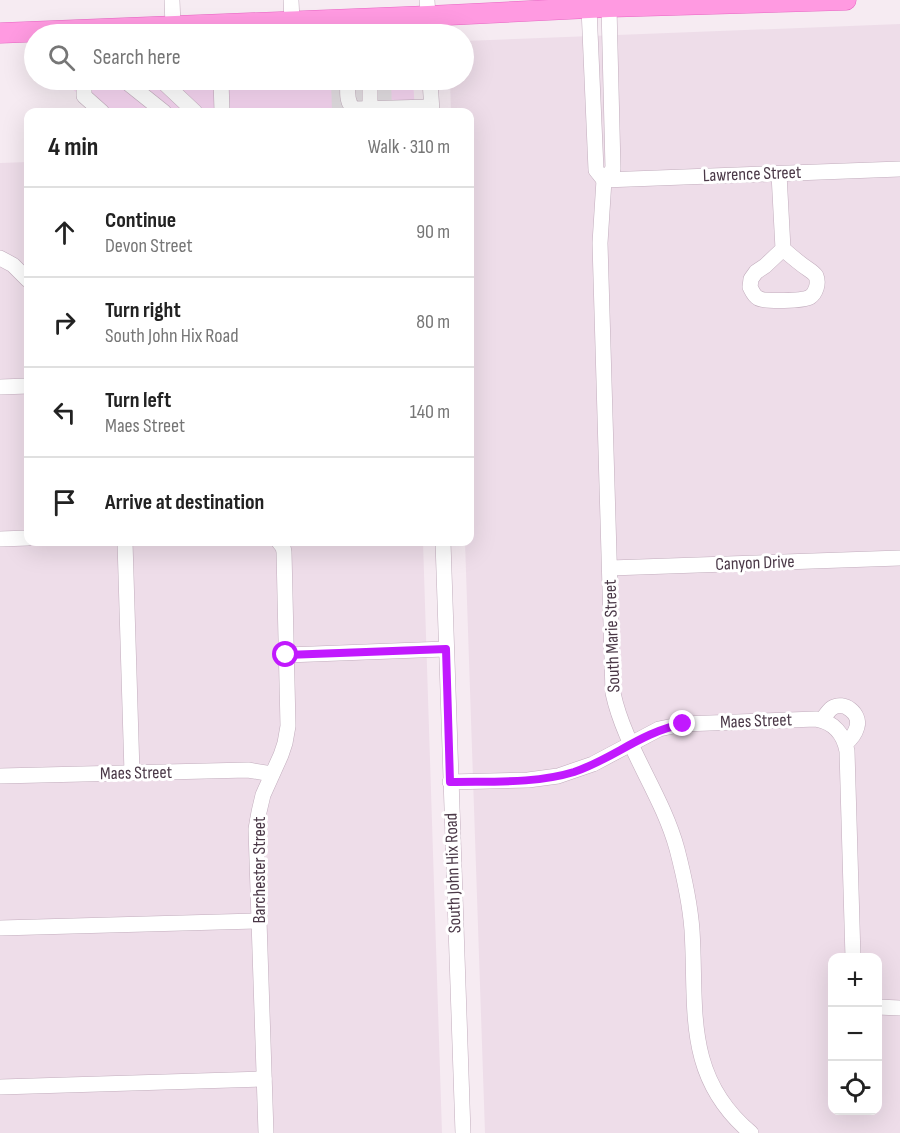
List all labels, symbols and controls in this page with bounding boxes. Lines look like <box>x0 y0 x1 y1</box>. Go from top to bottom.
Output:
search box <box>24 24 474 90</box>
icon: search <box>45 41 78 74</box>
text: Search here <box>93 44 180 71</box>
text: 4 min <box>48 132 98 163</box>
text: Walk · 310 m <box>368 135 450 159</box>
street label: Lawrence Street <box>702 162 802 186</box>
text: Continue <box>105 207 176 234</box>
icon: ahead <box>48 216 81 249</box>
text: 90 m <box>416 220 450 244</box>
text: Devon Street <box>105 234 193 258</box>
text: Turn right <box>105 297 181 324</box>
icon: right <box>48 306 81 339</box>
text: 80 m <box>416 310 450 334</box>
text: South John Hix Road <box>105 324 239 348</box>
text: Turn left <box>105 387 171 414</box>
icon: left <box>48 396 81 429</box>
text: 140 m <box>410 400 450 424</box>
text: Maes Street <box>105 414 185 438</box>
icon: arrive <box>48 486 81 519</box>
text: Arrive at destination <box>105 489 264 516</box>
street label: Canyon Drive <box>715 551 795 575</box>
street label: South Marie Street <box>600 579 624 693</box>
route start <box>272 641 298 667</box>
street label: Maes Street <box>720 709 793 733</box>
route end <box>669 710 695 736</box>
street label: Maes Street <box>100 762 173 784</box>
street label: South John Hix Road <box>440 813 466 933</box>
street label: Barchester Street <box>249 816 270 924</box>
map controls <box>828 953 882 1115</box>
button: + <box>828 953 882 1007</box>
button: − <box>828 1007 882 1061</box>
button: locate <box>828 1061 882 1115</box>

